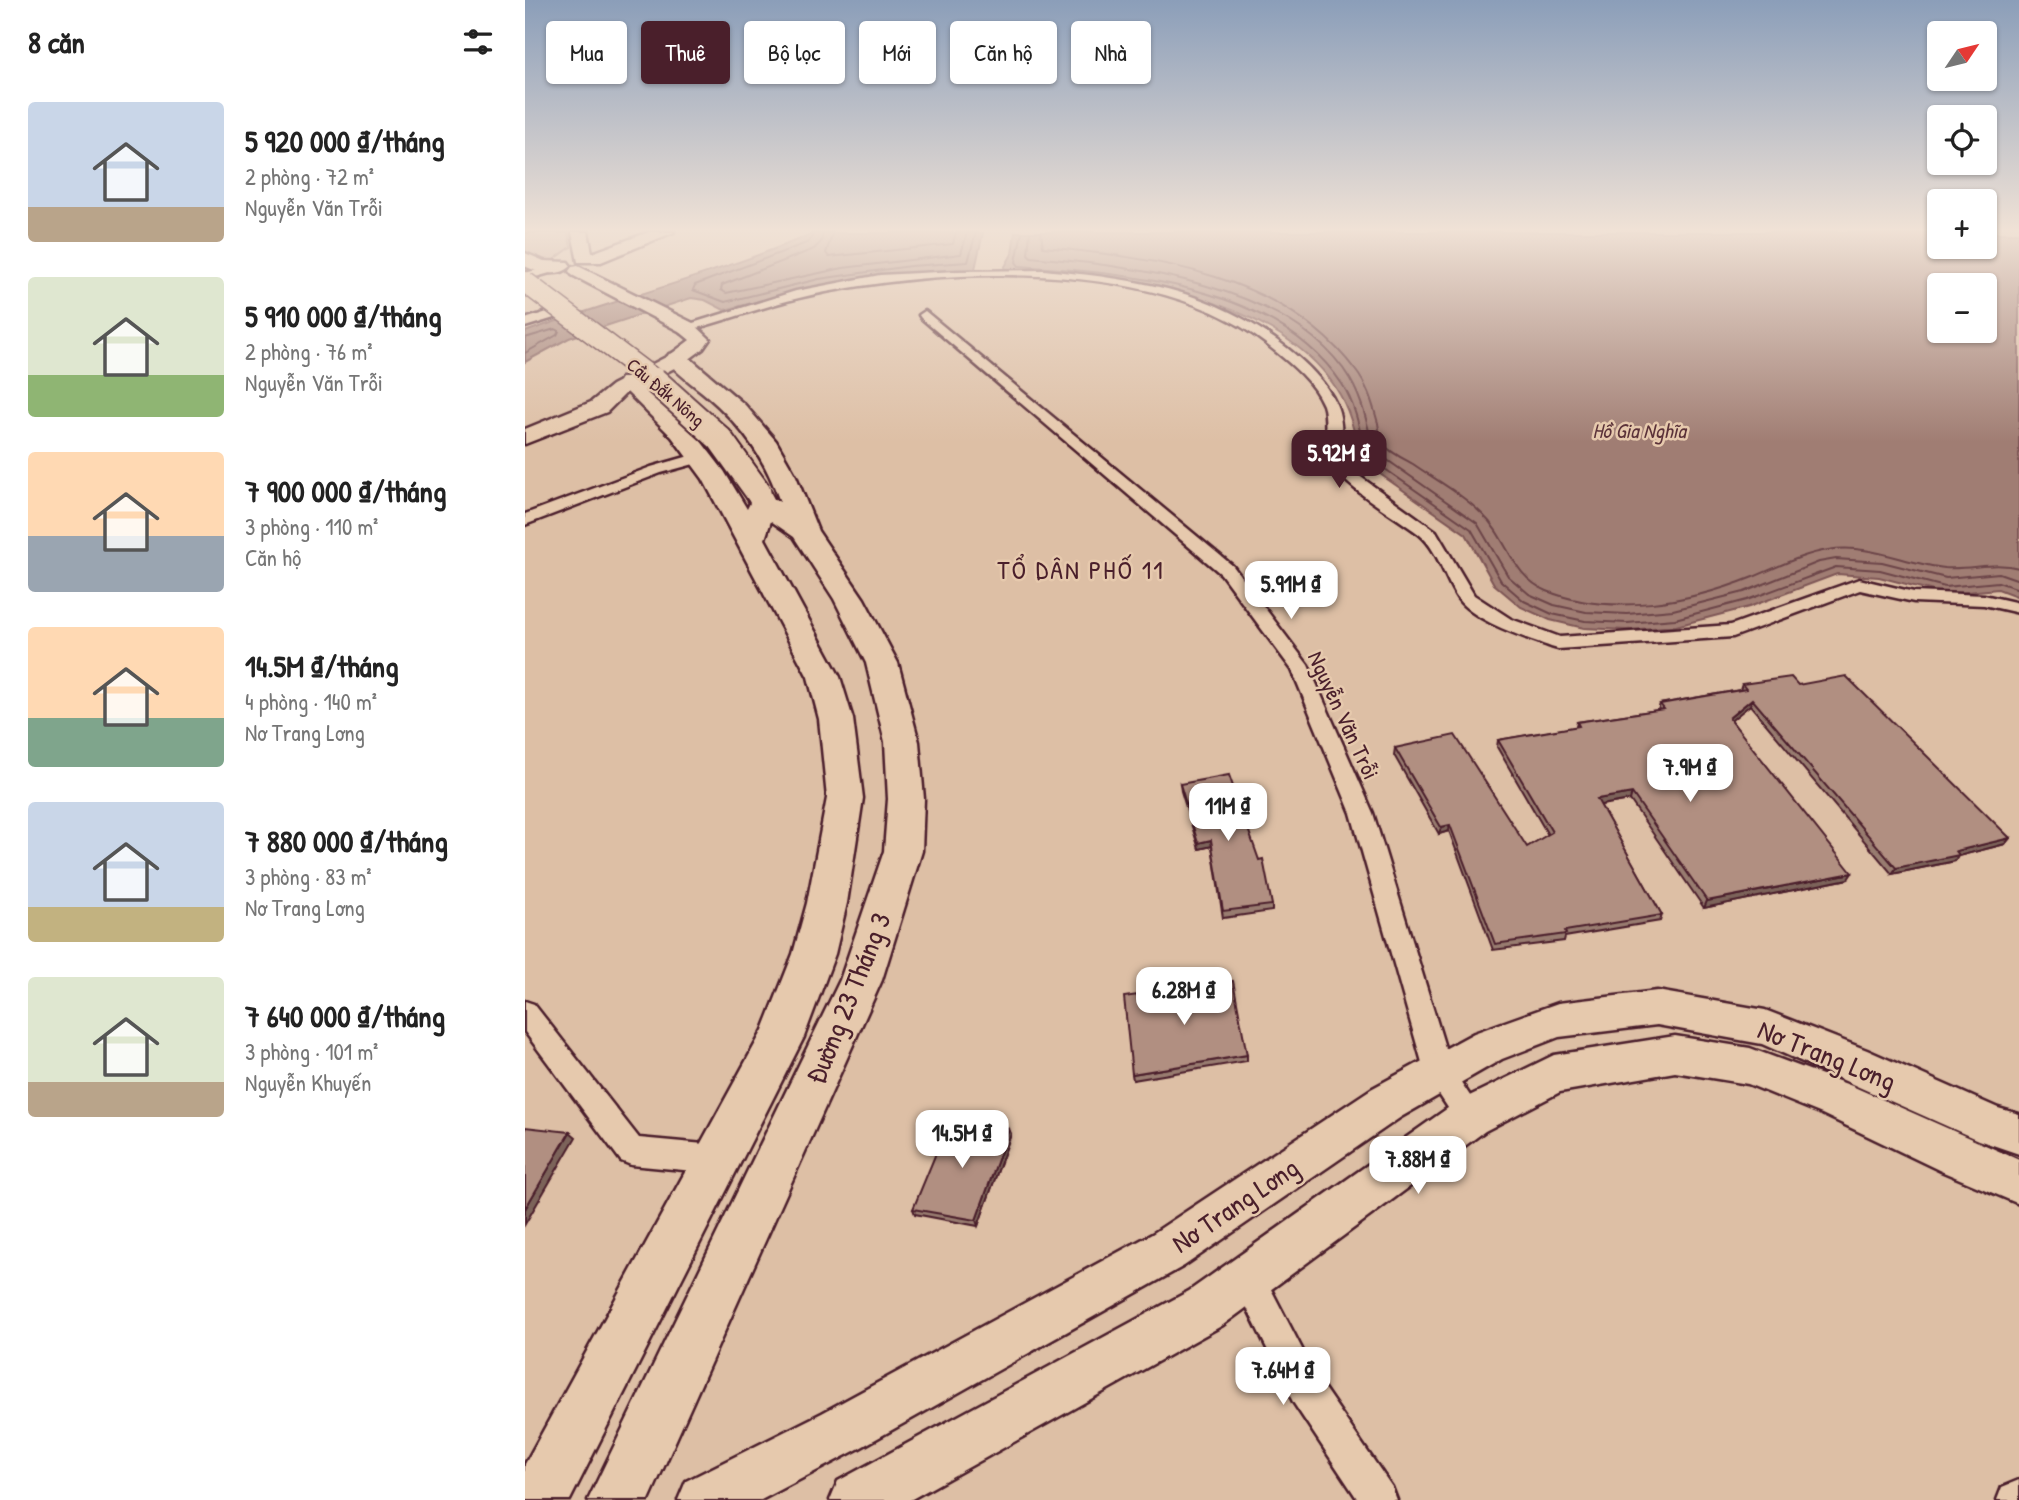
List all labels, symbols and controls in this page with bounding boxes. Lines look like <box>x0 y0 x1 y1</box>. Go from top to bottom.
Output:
chip: Mua <box>546 21 627 84</box>
chip: Thuê <box>641 21 730 84</box>
chip: Bộ lọc <box>744 21 845 84</box>
chip: Mới <box>859 21 936 84</box>
chip: Căn hộ <box>950 21 1057 84</box>
chip: Nhà <box>1071 21 1151 84</box>
north arrow <box>1927 21 1997 91</box>
map controls <box>1927 21 1997 343</box>
text: 8 căn <box>28 22 85 62</box>
icon: filters <box>459 23 497 61</box>
button: locate <box>1927 105 1997 175</box>
text: 5 920 000 ₫/tháng <box>245 121 445 161</box>
icon: home <box>84 130 168 214</box>
text: 2 phòng · 72 m² <box>245 161 374 192</box>
button: + <box>1927 189 1997 259</box>
text: Nguyễn Văn Trỗi <box>245 192 383 223</box>
button: − <box>1927 273 1997 343</box>
text: 5 910 000 ₫/tháng <box>245 296 442 336</box>
icon: home <box>84 305 168 389</box>
text: 2 phòng · 76 m² <box>245 336 372 367</box>
street label: Cầu Đắk Nông <box>621 352 711 432</box>
text: Nguyễn Văn Trỗi <box>245 367 383 398</box>
water label: Hồ Gia Nghĩa <box>1592 416 1688 445</box>
pin: 5.92M ₫ <box>1274 430 1404 490</box>
text: 5.92M ₫ <box>1308 437 1370 468</box>
text: 7 900 000 ₫/tháng <box>245 471 446 511</box>
icon: home <box>84 480 168 564</box>
text: 3 phòng · 110 m² <box>245 511 378 542</box>
text: Căn hộ <box>245 542 301 573</box>
district label: TỔ DÂN PHỐ 11 <box>997 552 1165 587</box>
pin: 5.91M ₫ <box>1226 562 1356 621</box>
text: 5.91M ₫ <box>1261 568 1321 599</box>
text: 14.5M ₫/tháng <box>245 646 398 686</box>
street label: Nguyễn Văn Trỗi <box>1301 646 1387 784</box>
icon: home <box>84 655 168 739</box>
text: 4 phòng · 140 m² <box>245 686 377 717</box>
text: Nơ Trang Lơng <box>245 717 365 748</box>
pin: 7.9M ₫ <box>1633 744 1747 804</box>
text: 7.9M ₫ <box>1663 751 1717 782</box>
pin: 11M ₫ <box>1179 784 1277 843</box>
text: 11M ₫ <box>1205 790 1251 821</box>
text: 7 880 000 ₫/tháng <box>245 821 448 861</box>
icon: home <box>84 830 168 914</box>
text: 3 phòng · 83 m² <box>245 861 372 892</box>
text: Nơ Trang Lơng <box>245 892 365 923</box>
street label: Đường 23 Tháng 3 <box>796 907 900 1089</box>
pin: 6.28M ₫ <box>1119 968 1249 1027</box>
text: 6.28M ₫ <box>1152 974 1216 1005</box>
text: 7 640 000 ₫/tháng <box>245 996 445 1036</box>
icon: home <box>84 1005 168 1089</box>
street label: Nơ Trang Lơng <box>1752 1010 1902 1100</box>
text: 3 phòng · 101 m² <box>245 1036 378 1067</box>
text: Nguyễn Khuyến <box>245 1067 371 1098</box>
pin: 14.5M ₫ <box>897 1110 1027 1170</box>
text: 14.5M ₫ <box>932 1117 992 1148</box>
pin: 7.88M ₫ <box>1353 1136 1483 1196</box>
text: 7.88M ₫ <box>1385 1143 1451 1174</box>
street label: Nơ Trang Lơng <box>1164 1148 1306 1262</box>
pin: 7.64M ₫ <box>1218 1348 1348 1407</box>
text: 7.64M ₫ <box>1251 1354 1315 1385</box>

